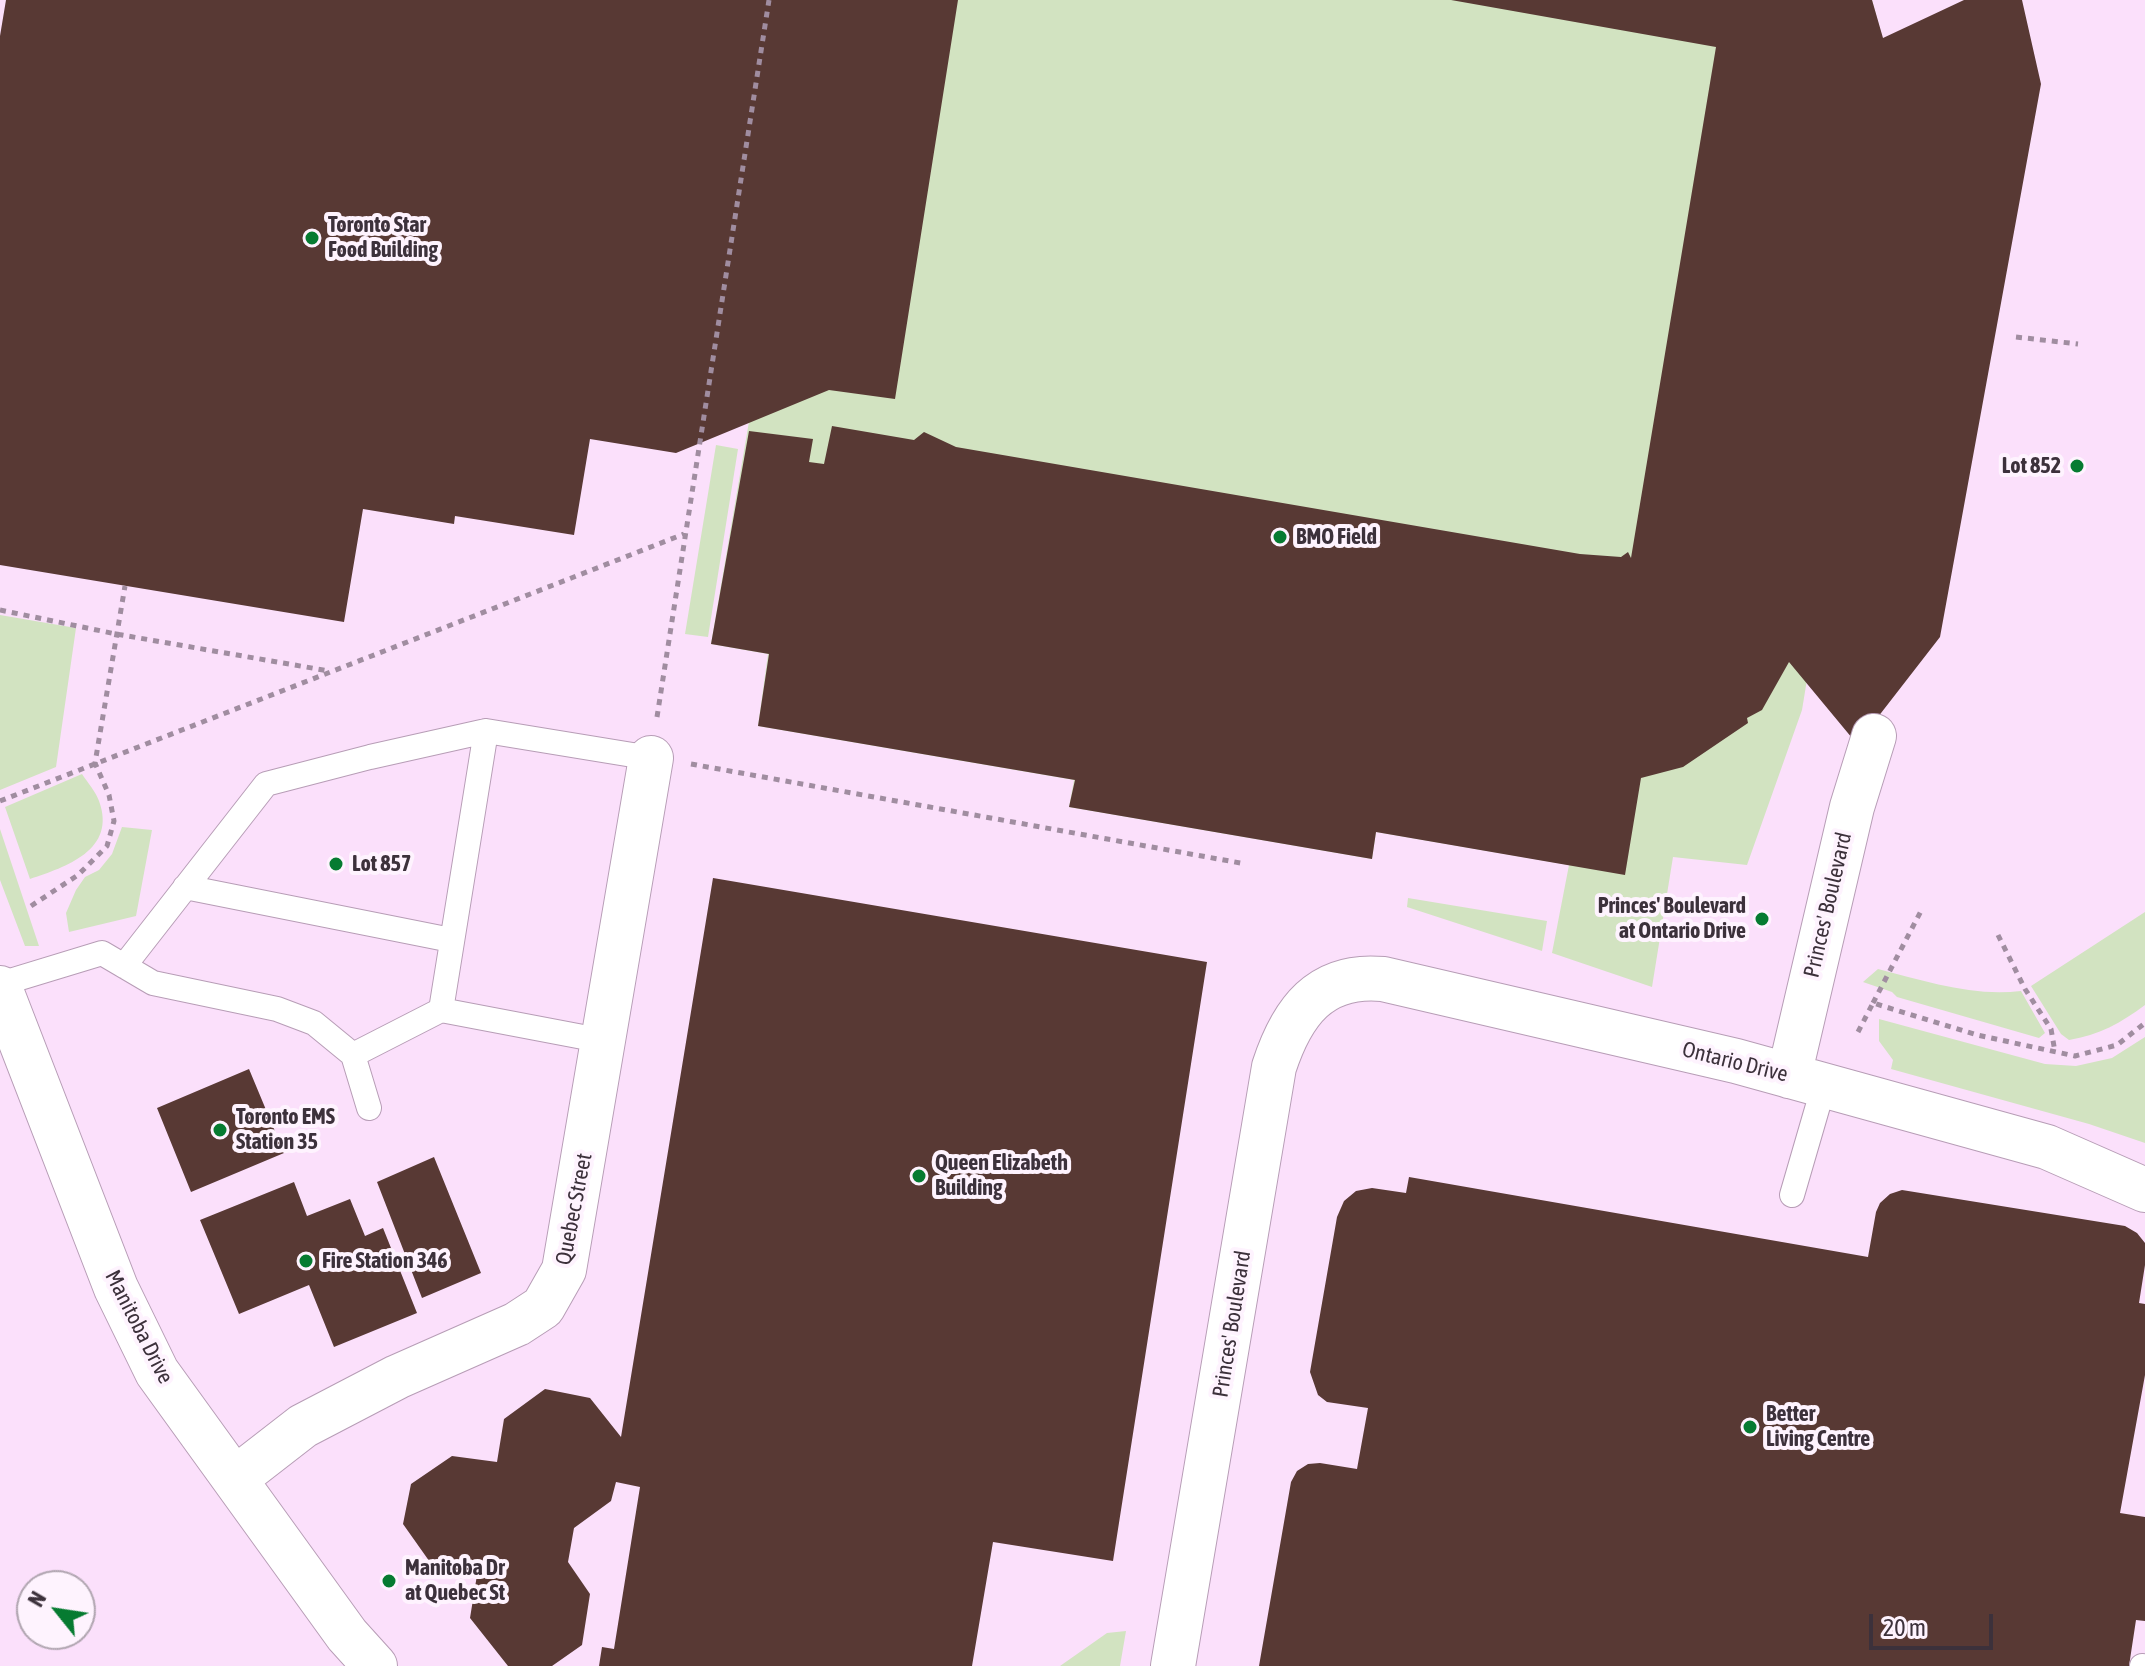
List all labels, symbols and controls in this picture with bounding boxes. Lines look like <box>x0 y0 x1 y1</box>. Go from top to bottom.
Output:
place label: Toronto Star Food Building <box>328 212 438 264</box>
marker: Toronto Star Food Building <box>303 229 321 247</box>
place label: Lot 852 <box>2002 453 2061 479</box>
marker: Lot 852 <box>2068 457 2086 475</box>
place label: BMO Field <box>1296 524 1377 550</box>
marker: BMO Field <box>1271 528 1289 546</box>
street label: Princes' Boulevard <box>1798 830 1858 980</box>
place label: Lot 857 <box>352 851 411 877</box>
marker: Lot 857 <box>327 855 345 873</box>
place label: Princes' Boulevard at Ontario Drive <box>1598 893 1746 944</box>
marker: Princes' Boulevard at Ontario Drive <box>1753 910 1771 928</box>
street label: Ontario Drive <box>1680 1036 1790 1088</box>
place label: Toronto EMS Station 35 <box>236 1104 335 1156</box>
marker: Toronto EMS Station 35 <box>211 1121 229 1139</box>
place label: Queen Elizabeth Building <box>935 1150 1068 1202</box>
street label: Quebec Street <box>550 1151 598 1267</box>
marker: Queen Elizabeth Building <box>910 1167 928 1185</box>
place label: Fire Station 346 <box>322 1248 448 1274</box>
street label: Princes' Boulevard <box>1207 1249 1257 1399</box>
marker: Fire Station 346 <box>297 1252 315 1270</box>
street label: Manitoba Drive <box>99 1266 179 1388</box>
place label: Better Living Centre <box>1766 1401 1870 1452</box>
marker: Better Living Centre <box>1741 1418 1759 1436</box>
place label: Manitoba Dr at Quebec St <box>405 1555 505 1606</box>
north arrow <box>16 1570 96 1650</box>
marker: Manitoba Dr at Quebec St <box>380 1572 398 1590</box>
text: N <box>22 1587 51 1611</box>
scale bar <box>1873 1598 1997 1648</box>
text: 20 m <box>1883 1614 1926 1641</box>

